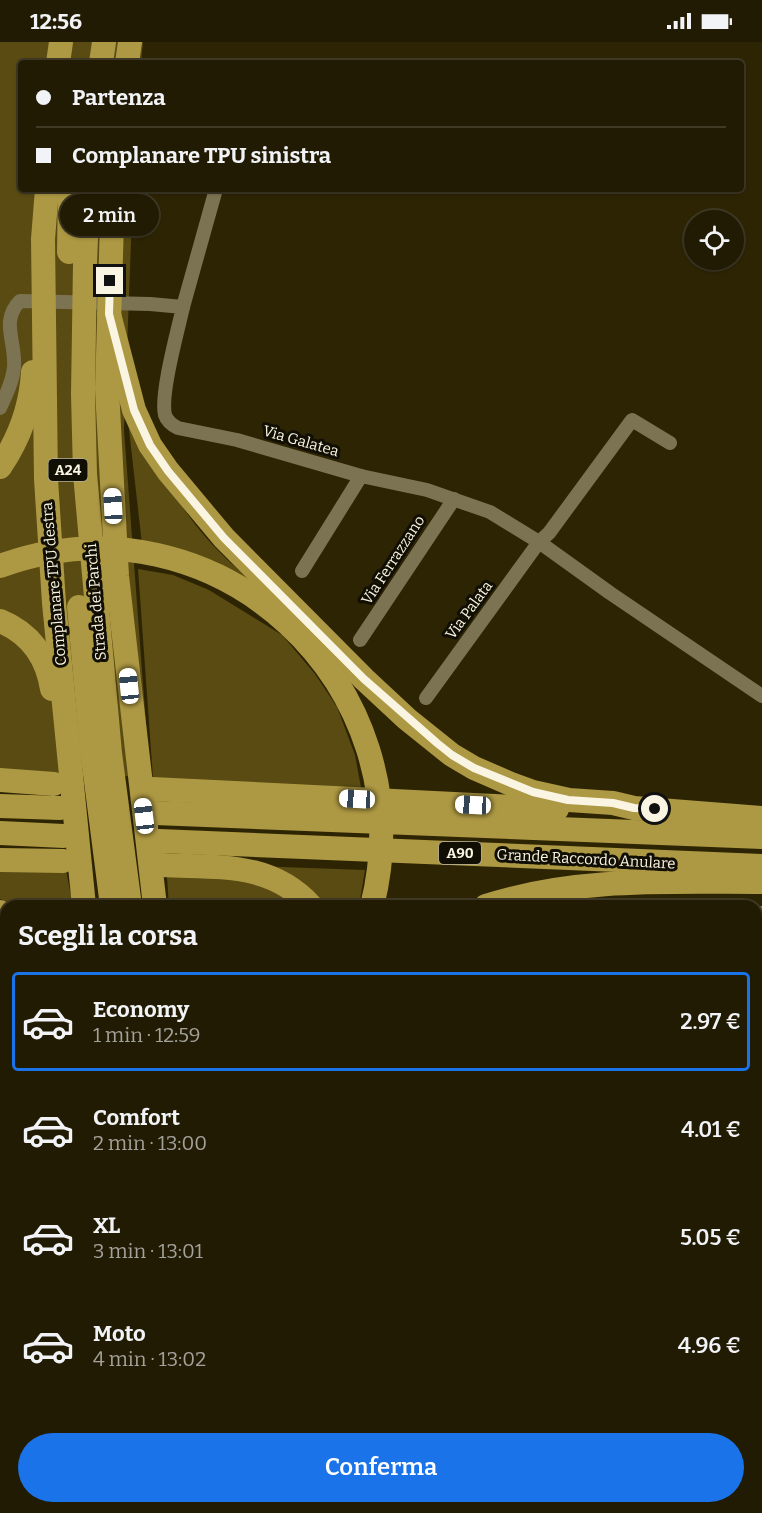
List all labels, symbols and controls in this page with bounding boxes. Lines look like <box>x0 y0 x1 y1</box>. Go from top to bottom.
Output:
text: 12:56 <box>30 8 82 35</box>
text: Partenza <box>72 84 166 111</box>
text: Complanare TPU sinistra <box>72 142 331 169</box>
callout: 2 min <box>60 194 160 236</box>
text: 2 min <box>83 203 136 227</box>
map controls <box>684 210 744 270</box>
button: locate <box>684 210 744 270</box>
route end <box>96 267 123 294</box>
street label: Via Galatea <box>261 422 341 460</box>
road number: A24 <box>48 459 88 481</box>
car <box>103 488 123 524</box>
street label: Complanare TPU destra <box>38 501 70 667</box>
street label: Via Ferrazzano <box>357 512 429 608</box>
street label: Strada dei Parchi <box>82 542 110 661</box>
street label: Via Palata <box>442 577 496 643</box>
car <box>118 667 140 705</box>
car <box>339 789 375 809</box>
car <box>455 795 491 815</box>
route start <box>641 795 668 822</box>
car <box>133 797 155 835</box>
road number: A90 <box>439 842 481 864</box>
street label: Grande Raccordo Anulare <box>496 845 676 873</box>
text: Scegli la corsa <box>18 920 198 952</box>
icon: car <box>21 995 75 1049</box>
text: Economy <box>93 996 189 1023</box>
text: 2.97 € <box>680 1008 741 1035</box>
text: 1 min · 12:59 <box>93 1023 200 1047</box>
icon: car <box>21 1103 75 1157</box>
text: Comfort <box>93 1104 180 1131</box>
text: 4.01 € <box>681 1116 741 1143</box>
text: 2 min · 13:00 <box>93 1131 207 1155</box>
icon: car <box>21 1211 75 1265</box>
text: XL <box>93 1212 120 1239</box>
text: 5.05 € <box>680 1224 741 1251</box>
text: 3 min · 13:01 <box>93 1239 203 1263</box>
icon: car <box>21 1319 75 1373</box>
text: Moto <box>93 1320 146 1347</box>
text: 4.96 € <box>678 1332 741 1359</box>
text: 4 min · 13:02 <box>93 1347 206 1371</box>
button: Conferma <box>18 1433 744 1502</box>

